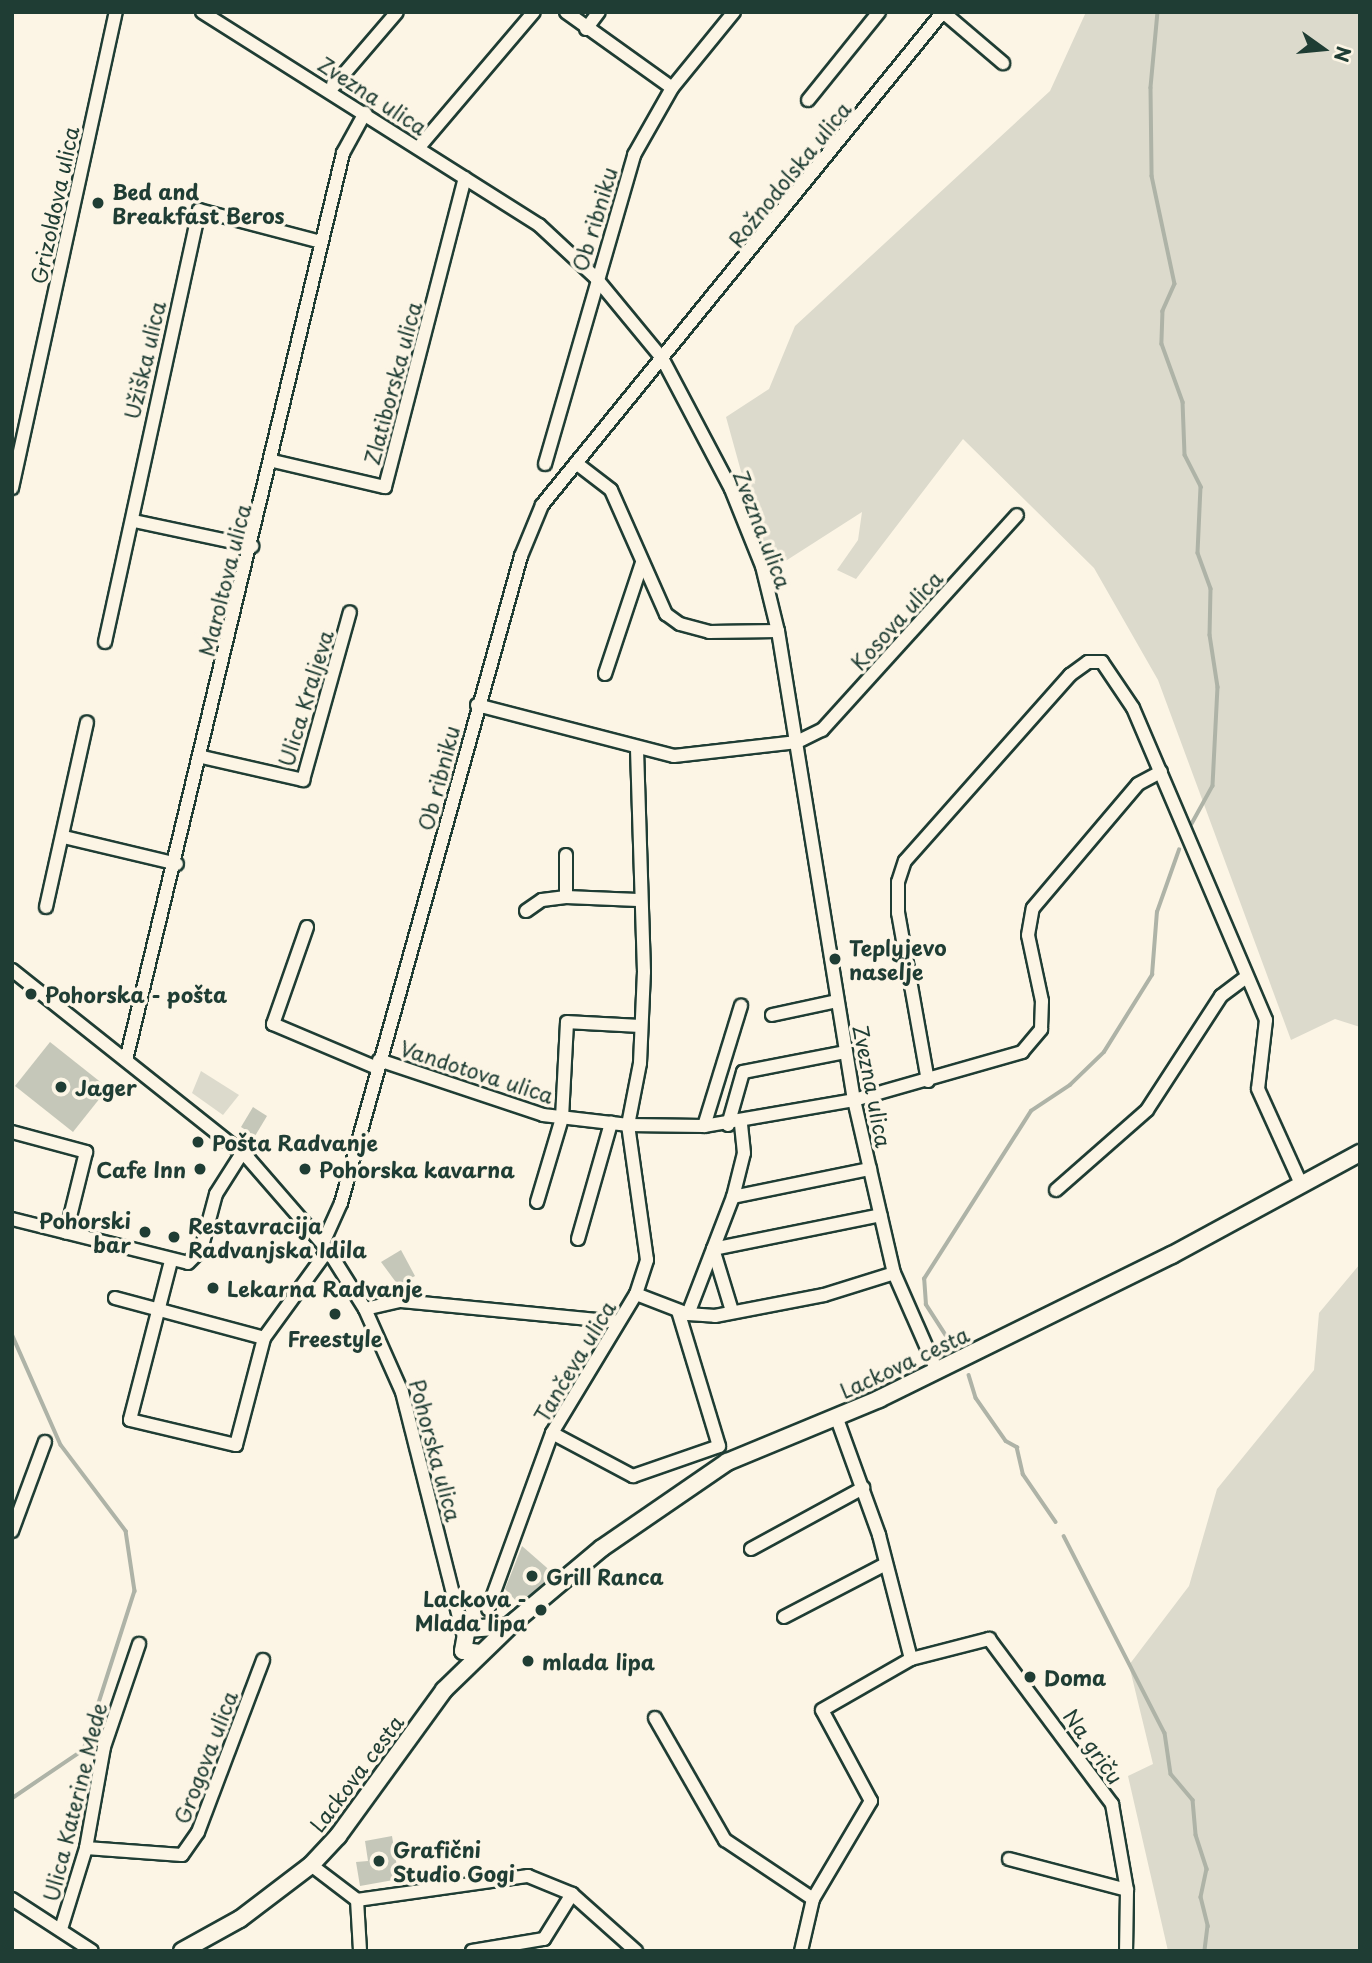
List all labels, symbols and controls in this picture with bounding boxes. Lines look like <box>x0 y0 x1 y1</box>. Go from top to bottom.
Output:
north arrow <box>1288 14 1358 84</box>
text: N <box>1328 44 1359 65</box>
street label: Zvezna ulica <box>314 51 432 139</box>
street label: Rožnodolska ulica <box>723 96 855 252</box>
street label: Grizoldova ulica <box>25 123 83 287</box>
street label: Ob ribniku <box>566 164 622 274</box>
place label: Bed and Breakfast Beros <box>112 178 285 228</box>
marker: Bed and Breakfast Beros <box>90 195 106 211</box>
street label: Užiška ulica <box>118 298 170 422</box>
street label: Zlatiborska ulica <box>358 298 426 468</box>
street label: Zvezna ulica <box>729 467 797 591</box>
street label: Maroltova ulica <box>193 501 255 659</box>
street label: Kosova ulica <box>845 565 947 675</box>
street label: Ulica Kraljeva <box>272 627 338 769</box>
street label: Ob ribniku <box>412 723 464 833</box>
place label: Teplyjevo naselje <box>849 934 947 984</box>
marker: Teplyjevo naselje <box>827 951 843 967</box>
place label: Pohorska - pošta <box>45 981 228 1007</box>
marker: Pohorska - pošta <box>23 986 39 1002</box>
street label: Zvezna ulica <box>849 1023 897 1149</box>
street label: Vandotova ulica <box>397 1034 557 1108</box>
place label: Jager <box>75 1074 137 1100</box>
marker: Jager <box>53 1079 69 1095</box>
place label: Pošta Radvanje <box>212 1129 376 1155</box>
marker: Pošta Radvanje <box>190 1134 206 1150</box>
place label: Cafe Inn <box>96 1156 186 1182</box>
place label: Pohorska kavarna <box>319 1156 516 1182</box>
marker: Cafe Inn <box>192 1161 208 1177</box>
marker: Pohorska kavarna <box>297 1161 313 1177</box>
place label: Pohorski bar <box>39 1207 131 1257</box>
place label: Restavracija Radvanjska Idila <box>188 1212 368 1262</box>
marker: Pohorski bar <box>137 1224 153 1240</box>
marker: Restavracija Radvanjska Idila <box>166 1229 182 1245</box>
place label: Lekarna Radvanje <box>227 1275 421 1301</box>
marker: Lekarna Radvanje <box>205 1280 221 1296</box>
street label: Tančeva ulica <box>528 1296 620 1426</box>
marker: Freestyle <box>327 1306 343 1322</box>
street label: Lackova cesta <box>836 1321 972 1403</box>
place label: Freestyle <box>287 1325 383 1351</box>
street label: Pohorska ulica <box>405 1375 467 1525</box>
place label: Grill Ranca <box>546 1563 666 1589</box>
marker: Grill Ranca <box>524 1568 540 1584</box>
place label: Lackova - Mlada lipa <box>414 1585 527 1635</box>
marker: Lackova - Mlada lipa <box>533 1602 549 1618</box>
place label: mlada lipa <box>542 1648 656 1674</box>
marker: mlada lipa <box>520 1653 536 1669</box>
place label: Doma <box>1044 1664 1106 1690</box>
marker: Doma <box>1022 1669 1038 1685</box>
street label: Grogova ulica <box>168 1687 242 1827</box>
street label: Ulica Katerine Mede <box>37 1700 111 1904</box>
street label: Na griču <box>1059 1704 1129 1788</box>
street label: Lackova cesta <box>304 1710 408 1836</box>
place label: Grafični Studio Gogi <box>393 1836 515 1886</box>
marker: Grafični Studio Gogi <box>371 1853 387 1869</box>

